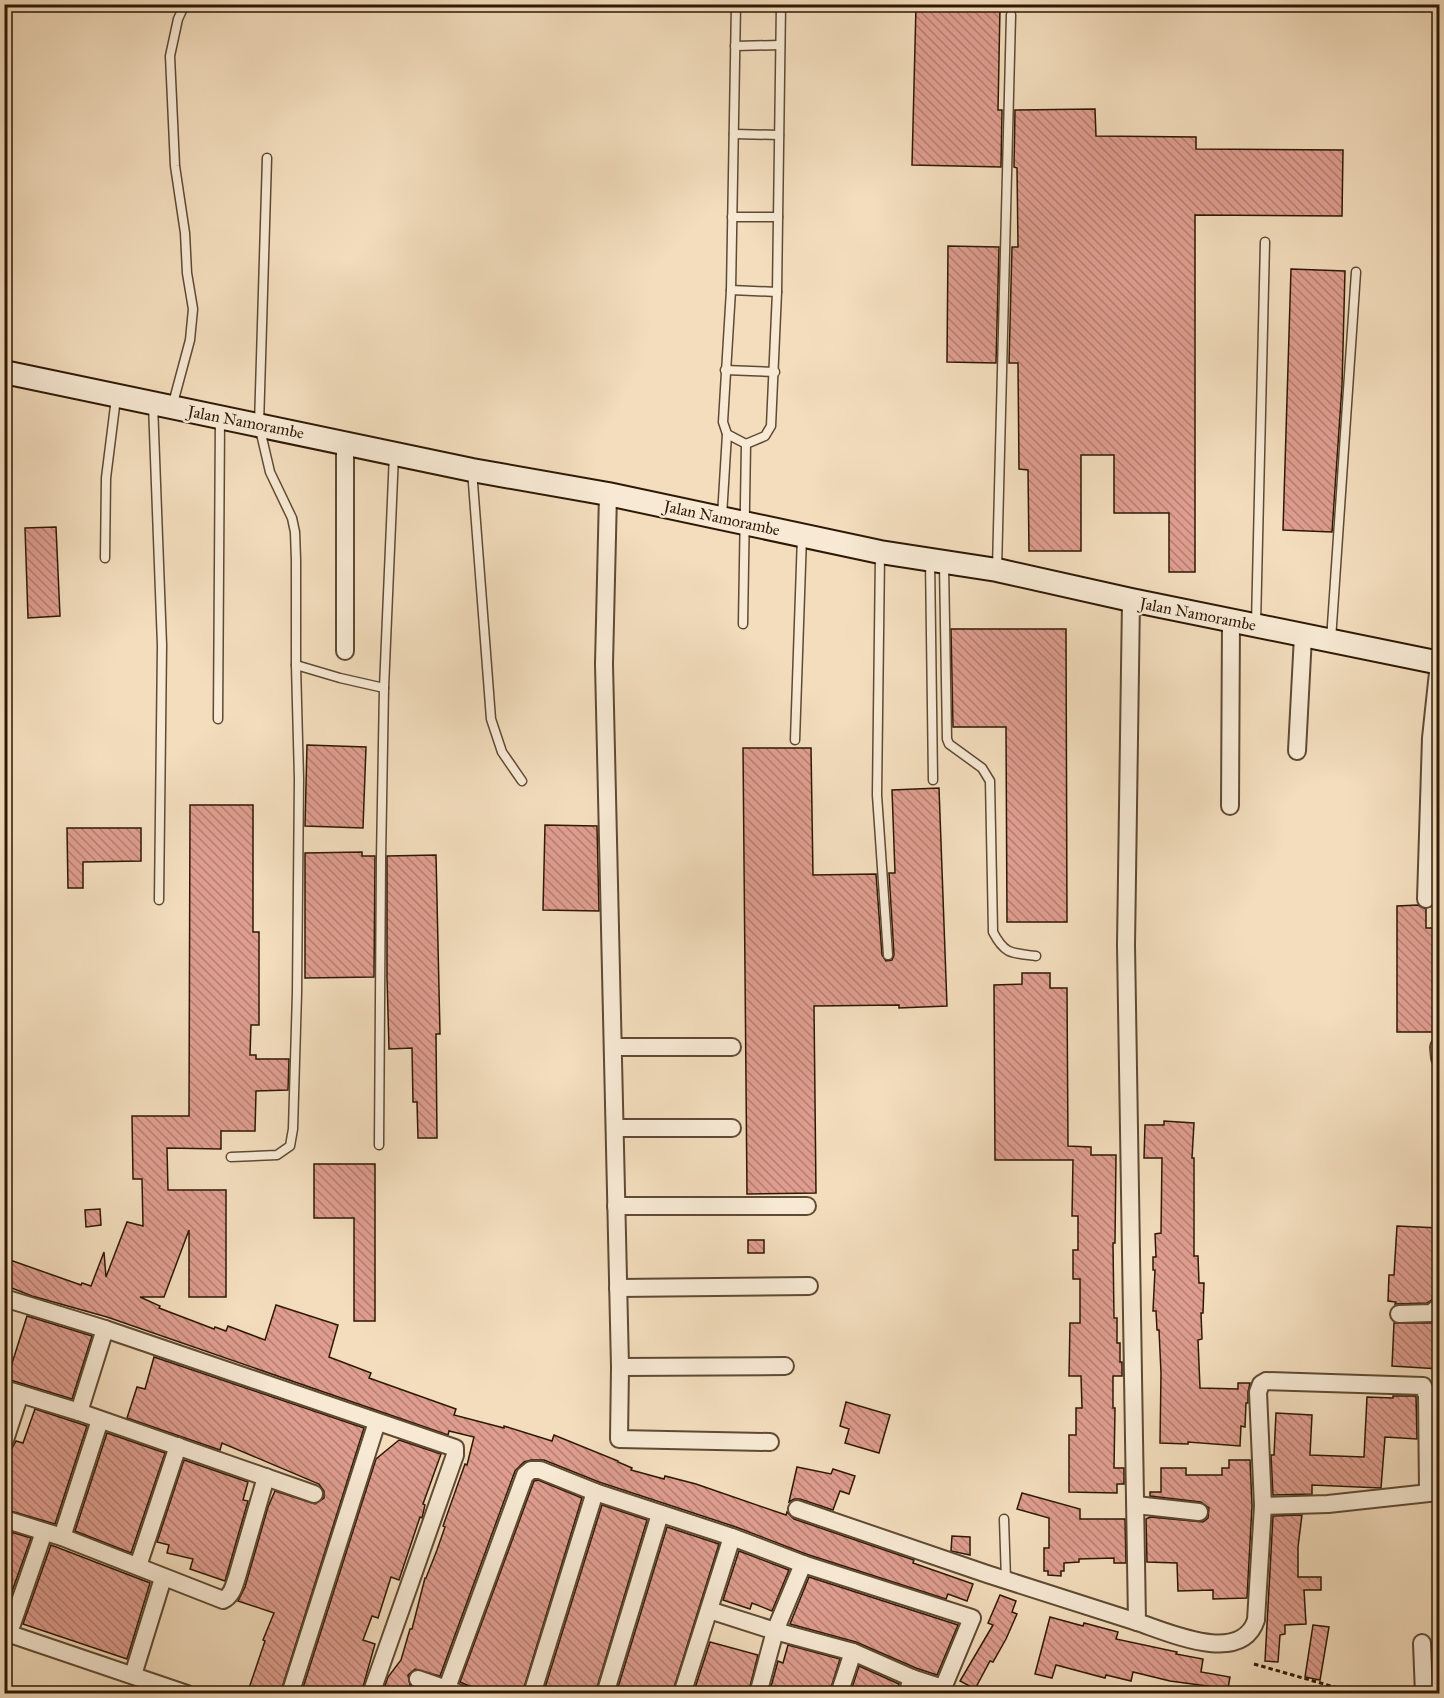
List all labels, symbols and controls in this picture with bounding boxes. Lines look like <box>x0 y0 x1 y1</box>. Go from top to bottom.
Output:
street label: Jalan Namorambe <box>184 401 306 444</box>
street label: Jalan Namorambe <box>660 496 782 541</box>
street label: Jalan Namorambe <box>1136 593 1258 636</box>

